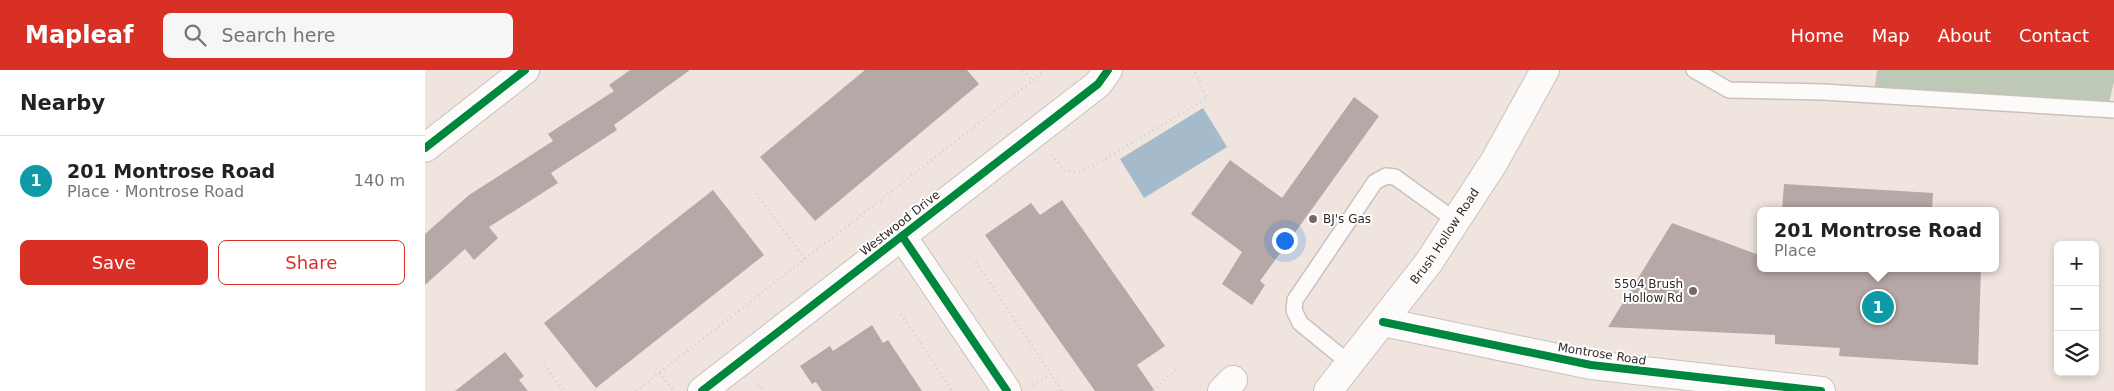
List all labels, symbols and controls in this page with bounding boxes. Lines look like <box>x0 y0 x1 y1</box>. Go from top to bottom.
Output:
search box <box>163 13 513 58</box>
text: Mapleaf <box>25 21 133 49</box>
icon: search <box>181 21 209 49</box>
text: Search here <box>221 24 336 46</box>
text: Home <box>1791 25 1844 46</box>
text: Map <box>1872 25 1910 46</box>
text: About <box>1938 25 1991 46</box>
text: Contact <box>2019 25 2089 46</box>
text: Nearby <box>20 91 105 115</box>
text: 201 Montrose Road <box>67 160 275 182</box>
text: 1 <box>30 171 42 190</box>
text: 140 m <box>354 171 405 190</box>
text: Place · Montrose Road <box>67 182 244 201</box>
street label: Brush Hollow Road <box>1407 186 1482 287</box>
street label: Westwood Drive <box>857 187 943 259</box>
popup <box>1757 207 1999 272</box>
place label: BJ's Gas <box>1323 212 1371 226</box>
marker: BJ's Gas <box>1307 213 1319 225</box>
text: 201 Montrose Road <box>1774 219 1982 241</box>
your location <box>1272 228 1298 254</box>
button: Save <box>20 240 208 285</box>
button: Share <box>218 240 405 285</box>
text: Place <box>1774 241 1816 260</box>
map controls <box>2054 241 2099 376</box>
button: + <box>2054 241 2099 286</box>
place label: 5504 Brush Hollow Rd <box>1614 277 1683 305</box>
marker: 5504 Brush Hollow Rd <box>1687 285 1699 297</box>
button: − <box>2054 286 2099 331</box>
pin: 1 <box>1862 288 1894 326</box>
button: layers <box>2054 331 2099 376</box>
street label: Montrose Road <box>1557 340 1647 368</box>

